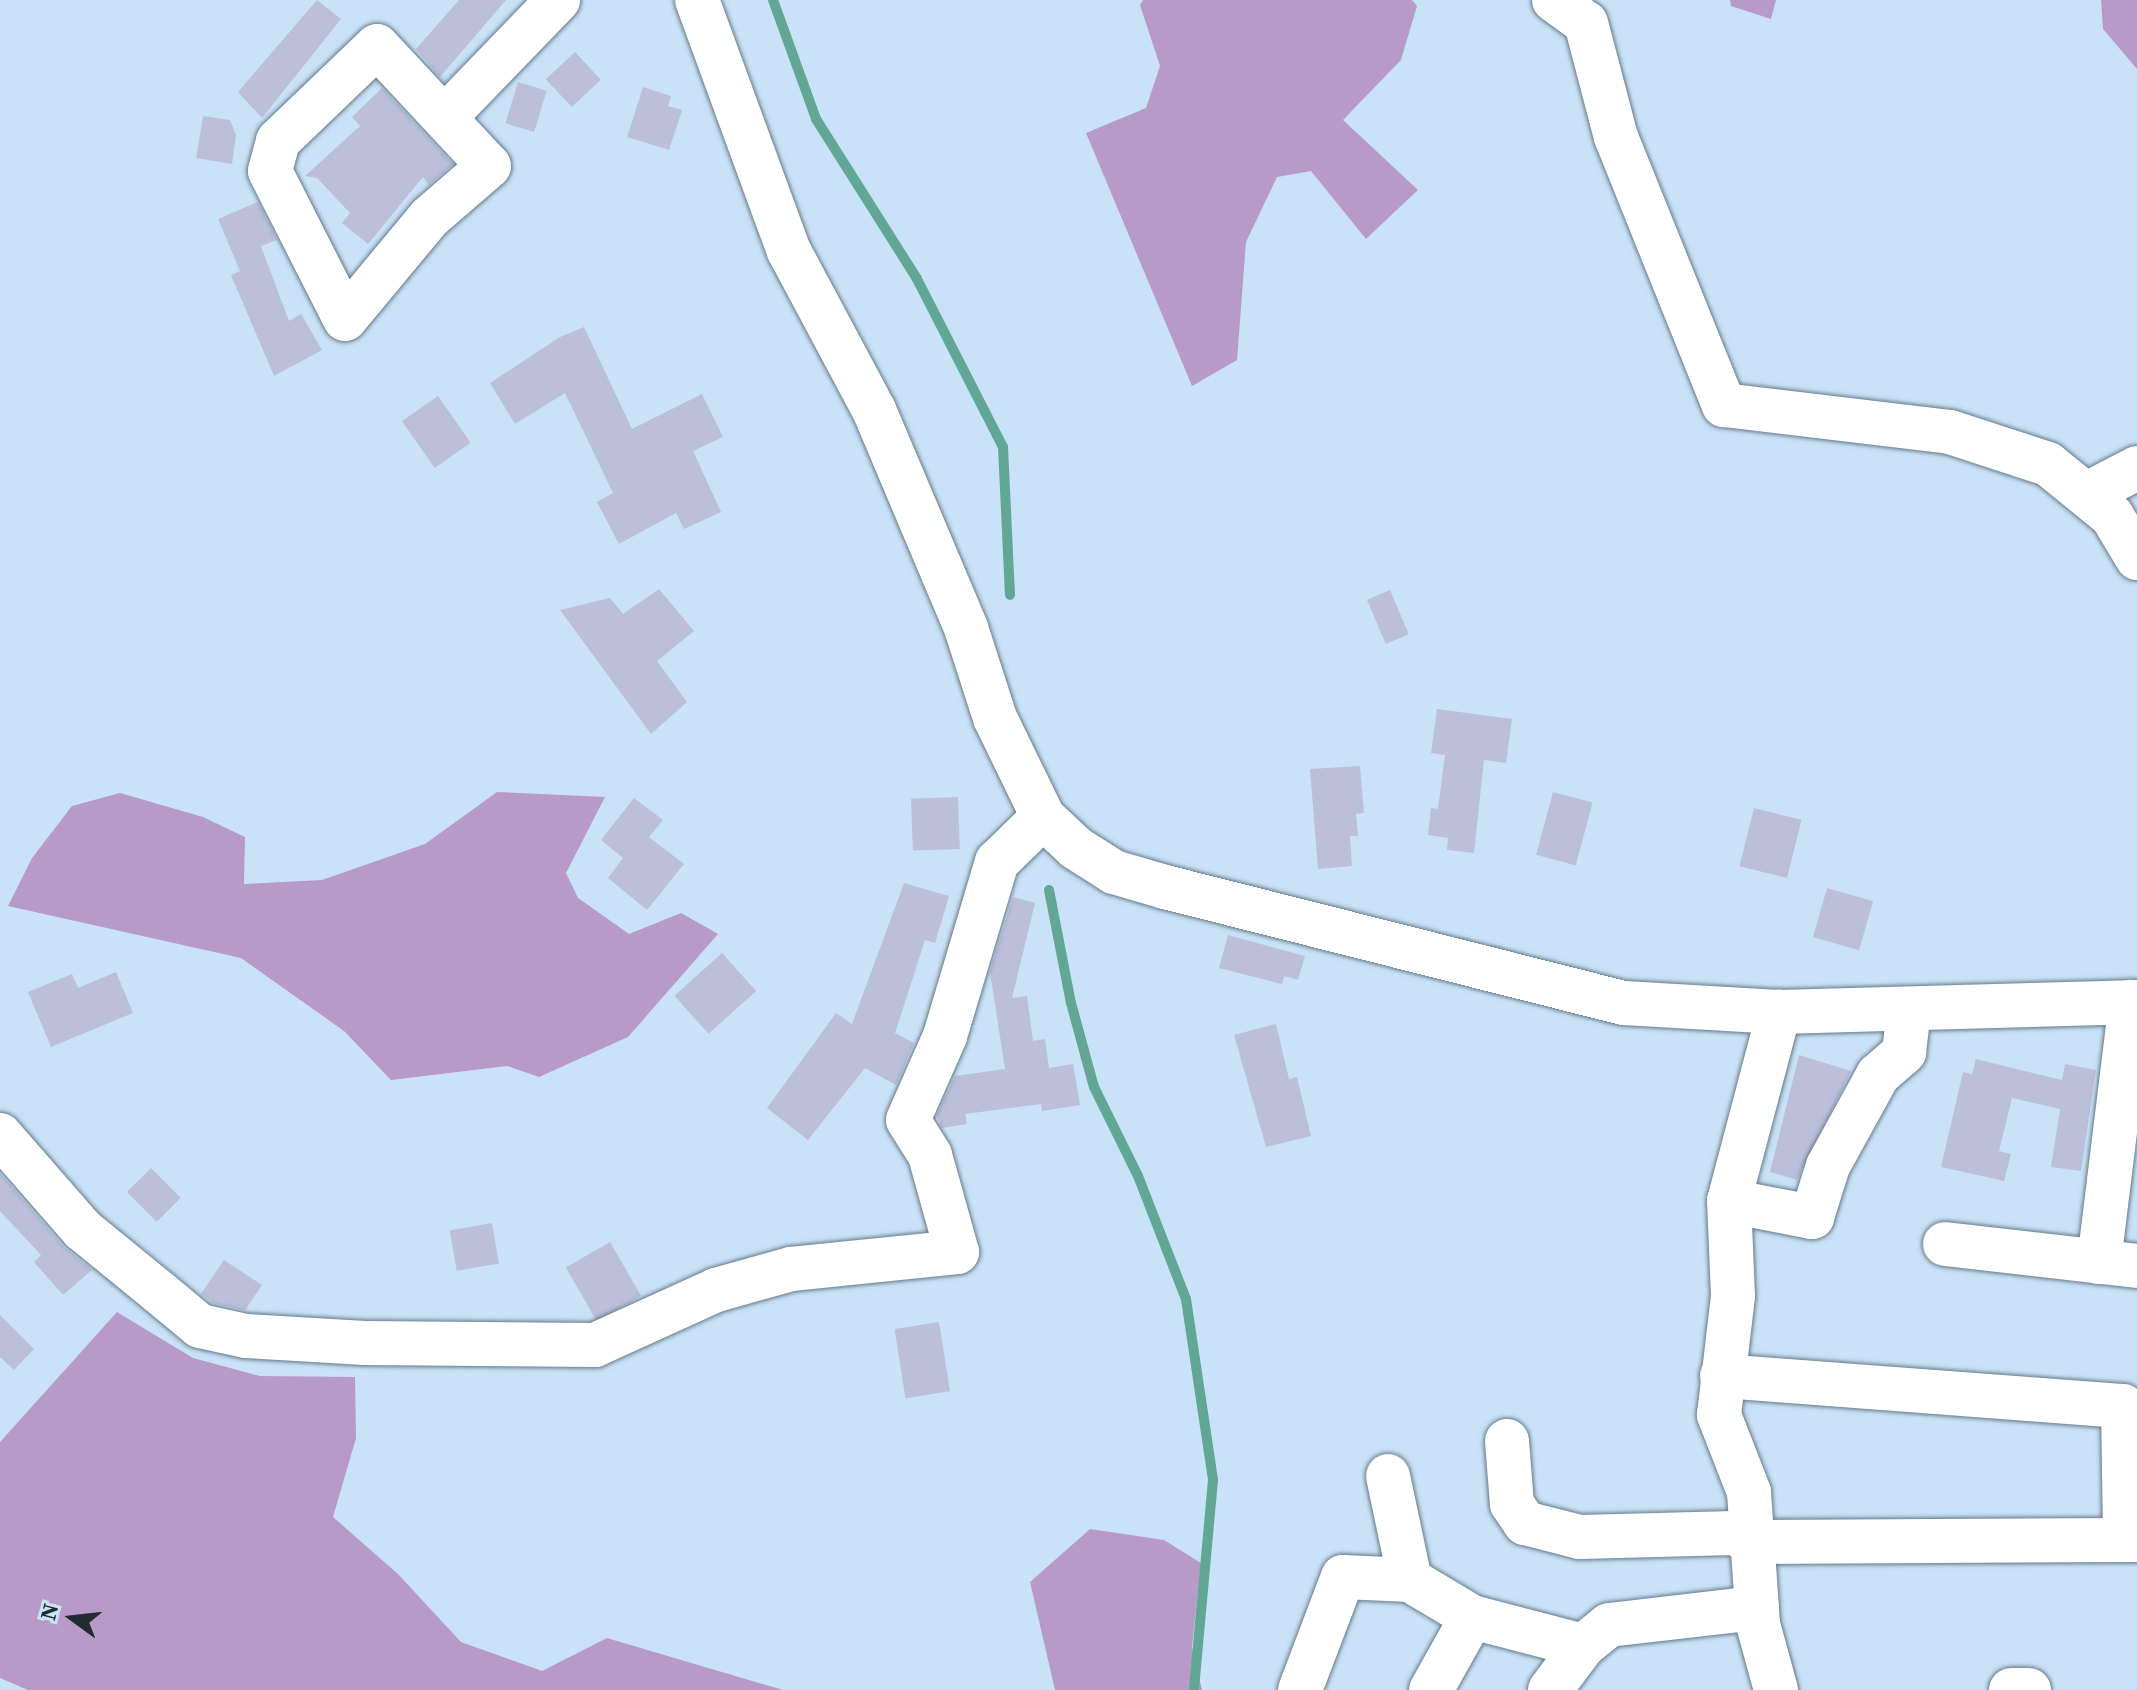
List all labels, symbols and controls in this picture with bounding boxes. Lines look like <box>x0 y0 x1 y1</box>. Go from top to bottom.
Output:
north arrow <box>32 1578 112 1658</box>
text: N <box>32 1600 65 1623</box>

